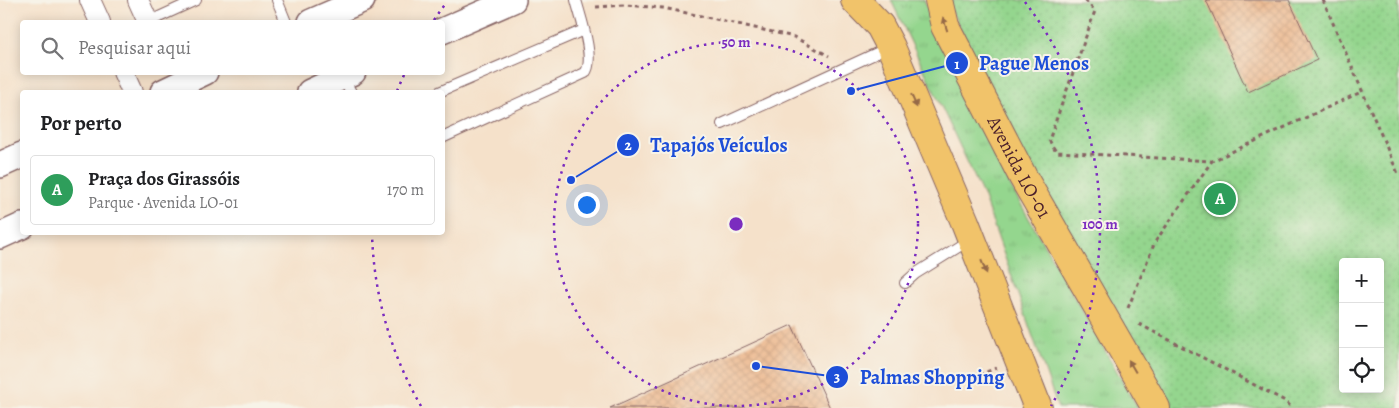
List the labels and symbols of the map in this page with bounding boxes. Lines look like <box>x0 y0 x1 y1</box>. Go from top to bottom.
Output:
one-way arrow <box>941 16 949 31</box>
text: 50 m <box>721 32 751 52</box>
callout: Pague Menos <box>944 46 1099 81</box>
text: Pague Menos <box>979 50 1089 77</box>
text: 1 <box>954 54 960 74</box>
one-way arrow <box>910 94 918 109</box>
street label: Avenida LO-01 <box>980 111 1057 224</box>
callout: Tapajós Veículos <box>616 127 798 162</box>
text: Tapajós Veículos <box>650 132 788 159</box>
text: 2 <box>624 135 632 155</box>
pin: A <box>1204 180 1236 218</box>
your location <box>574 192 600 218</box>
text: 100 m <box>1082 214 1118 234</box>
centre of rings <box>727 215 745 233</box>
one-way arrow <box>980 260 988 274</box>
one-way arrow <box>1128 358 1136 373</box>
callout: Palmas Shopping <box>824 360 1014 395</box>
text: Palmas Shopping <box>860 364 1005 391</box>
text: 3 <box>834 367 840 387</box>

